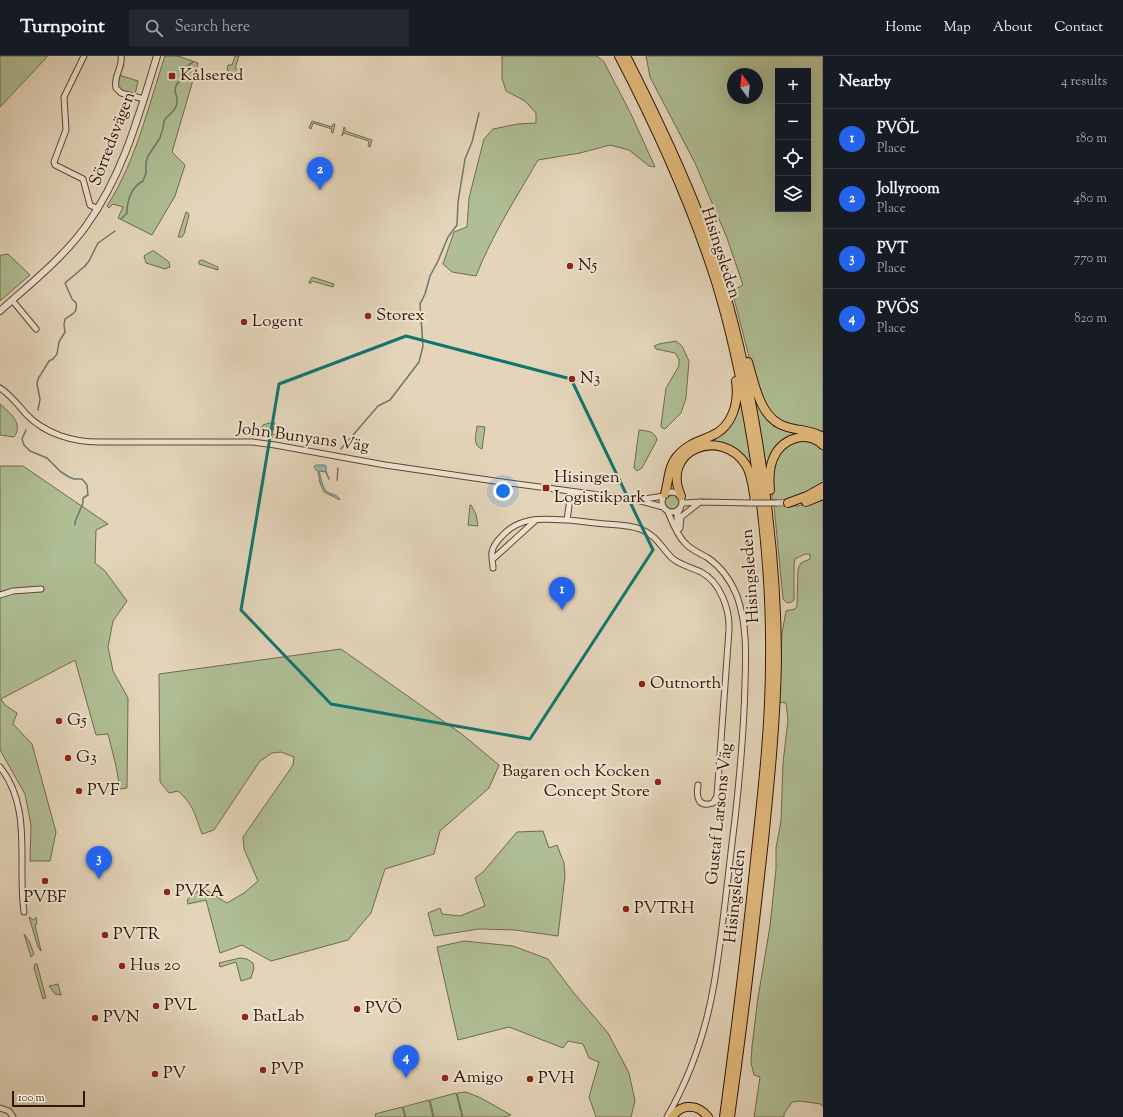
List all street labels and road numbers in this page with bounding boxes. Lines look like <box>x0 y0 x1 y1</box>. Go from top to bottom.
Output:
street label: Sörredsvägen <box>84 88 142 190</box>
street label: Hisingsleden <box>694 204 746 302</box>
street label: John Bunyans Väg <box>234 417 371 459</box>
street label: Hisingsleden <box>736 528 766 624</box>
street label: Gustaf Larsons Väg <box>701 742 739 886</box>
street label: Hisingsleden <box>719 848 753 944</box>

